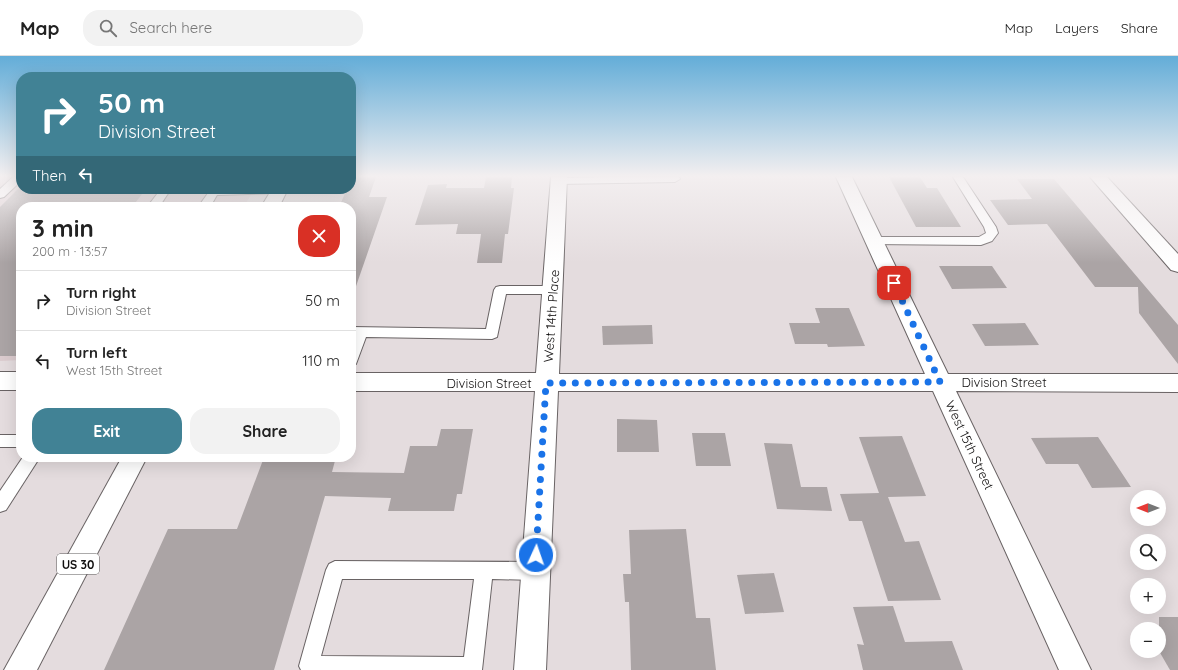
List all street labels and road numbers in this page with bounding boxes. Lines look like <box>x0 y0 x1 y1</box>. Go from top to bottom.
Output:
street label: West 14th Place <box>540 269 562 363</box>
street label: Division Street <box>961 374 1047 390</box>
street label: Division Street <box>446 375 532 391</box>
street label: West 15th Street <box>942 398 998 492</box>
road number: US 30 <box>57 554 99 574</box>

